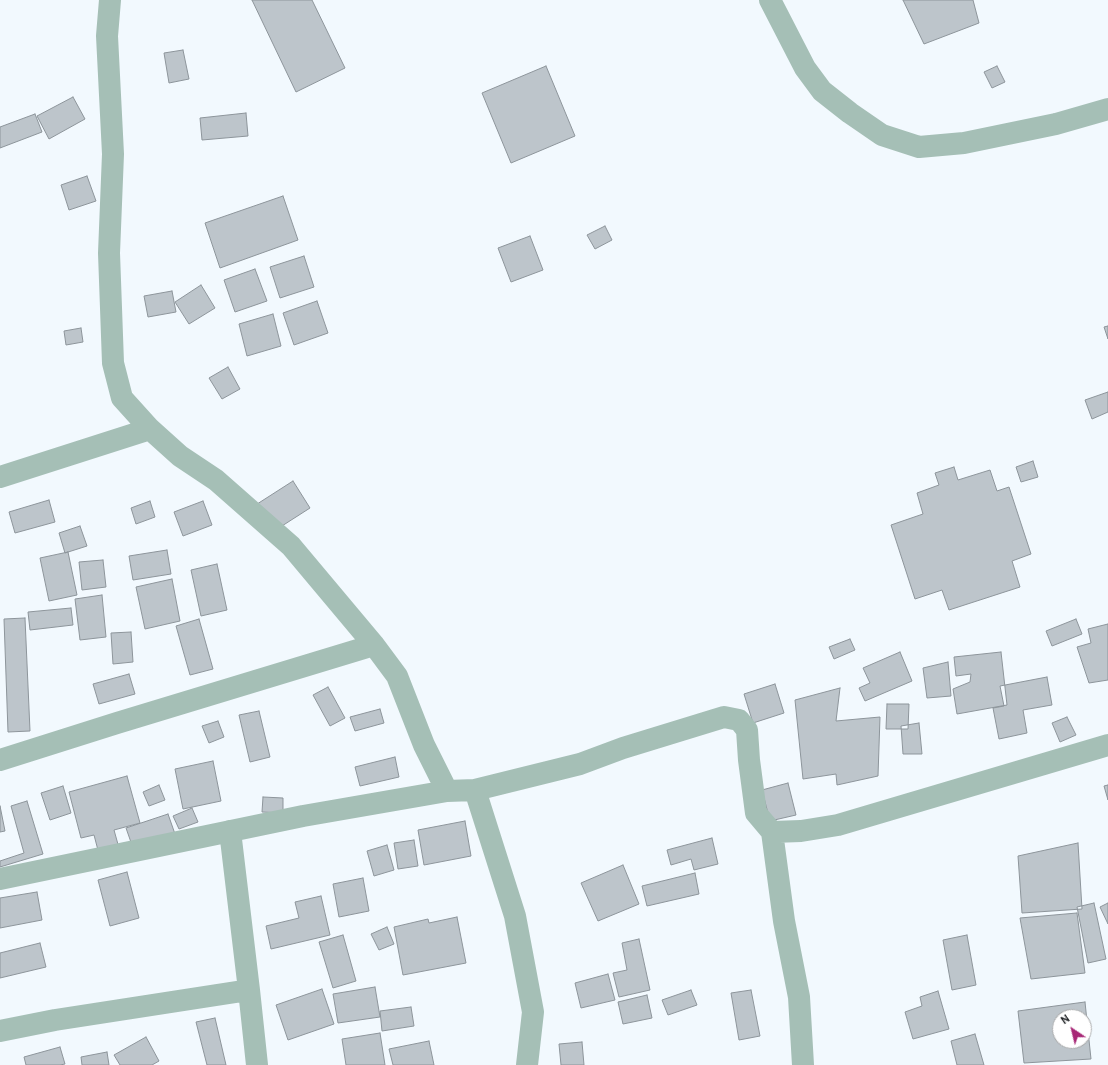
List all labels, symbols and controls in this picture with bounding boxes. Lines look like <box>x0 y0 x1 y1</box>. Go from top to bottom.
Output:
north arrow <box>1052 1009 1092 1049</box>
text: N <box>1058 1012 1073 1028</box>

